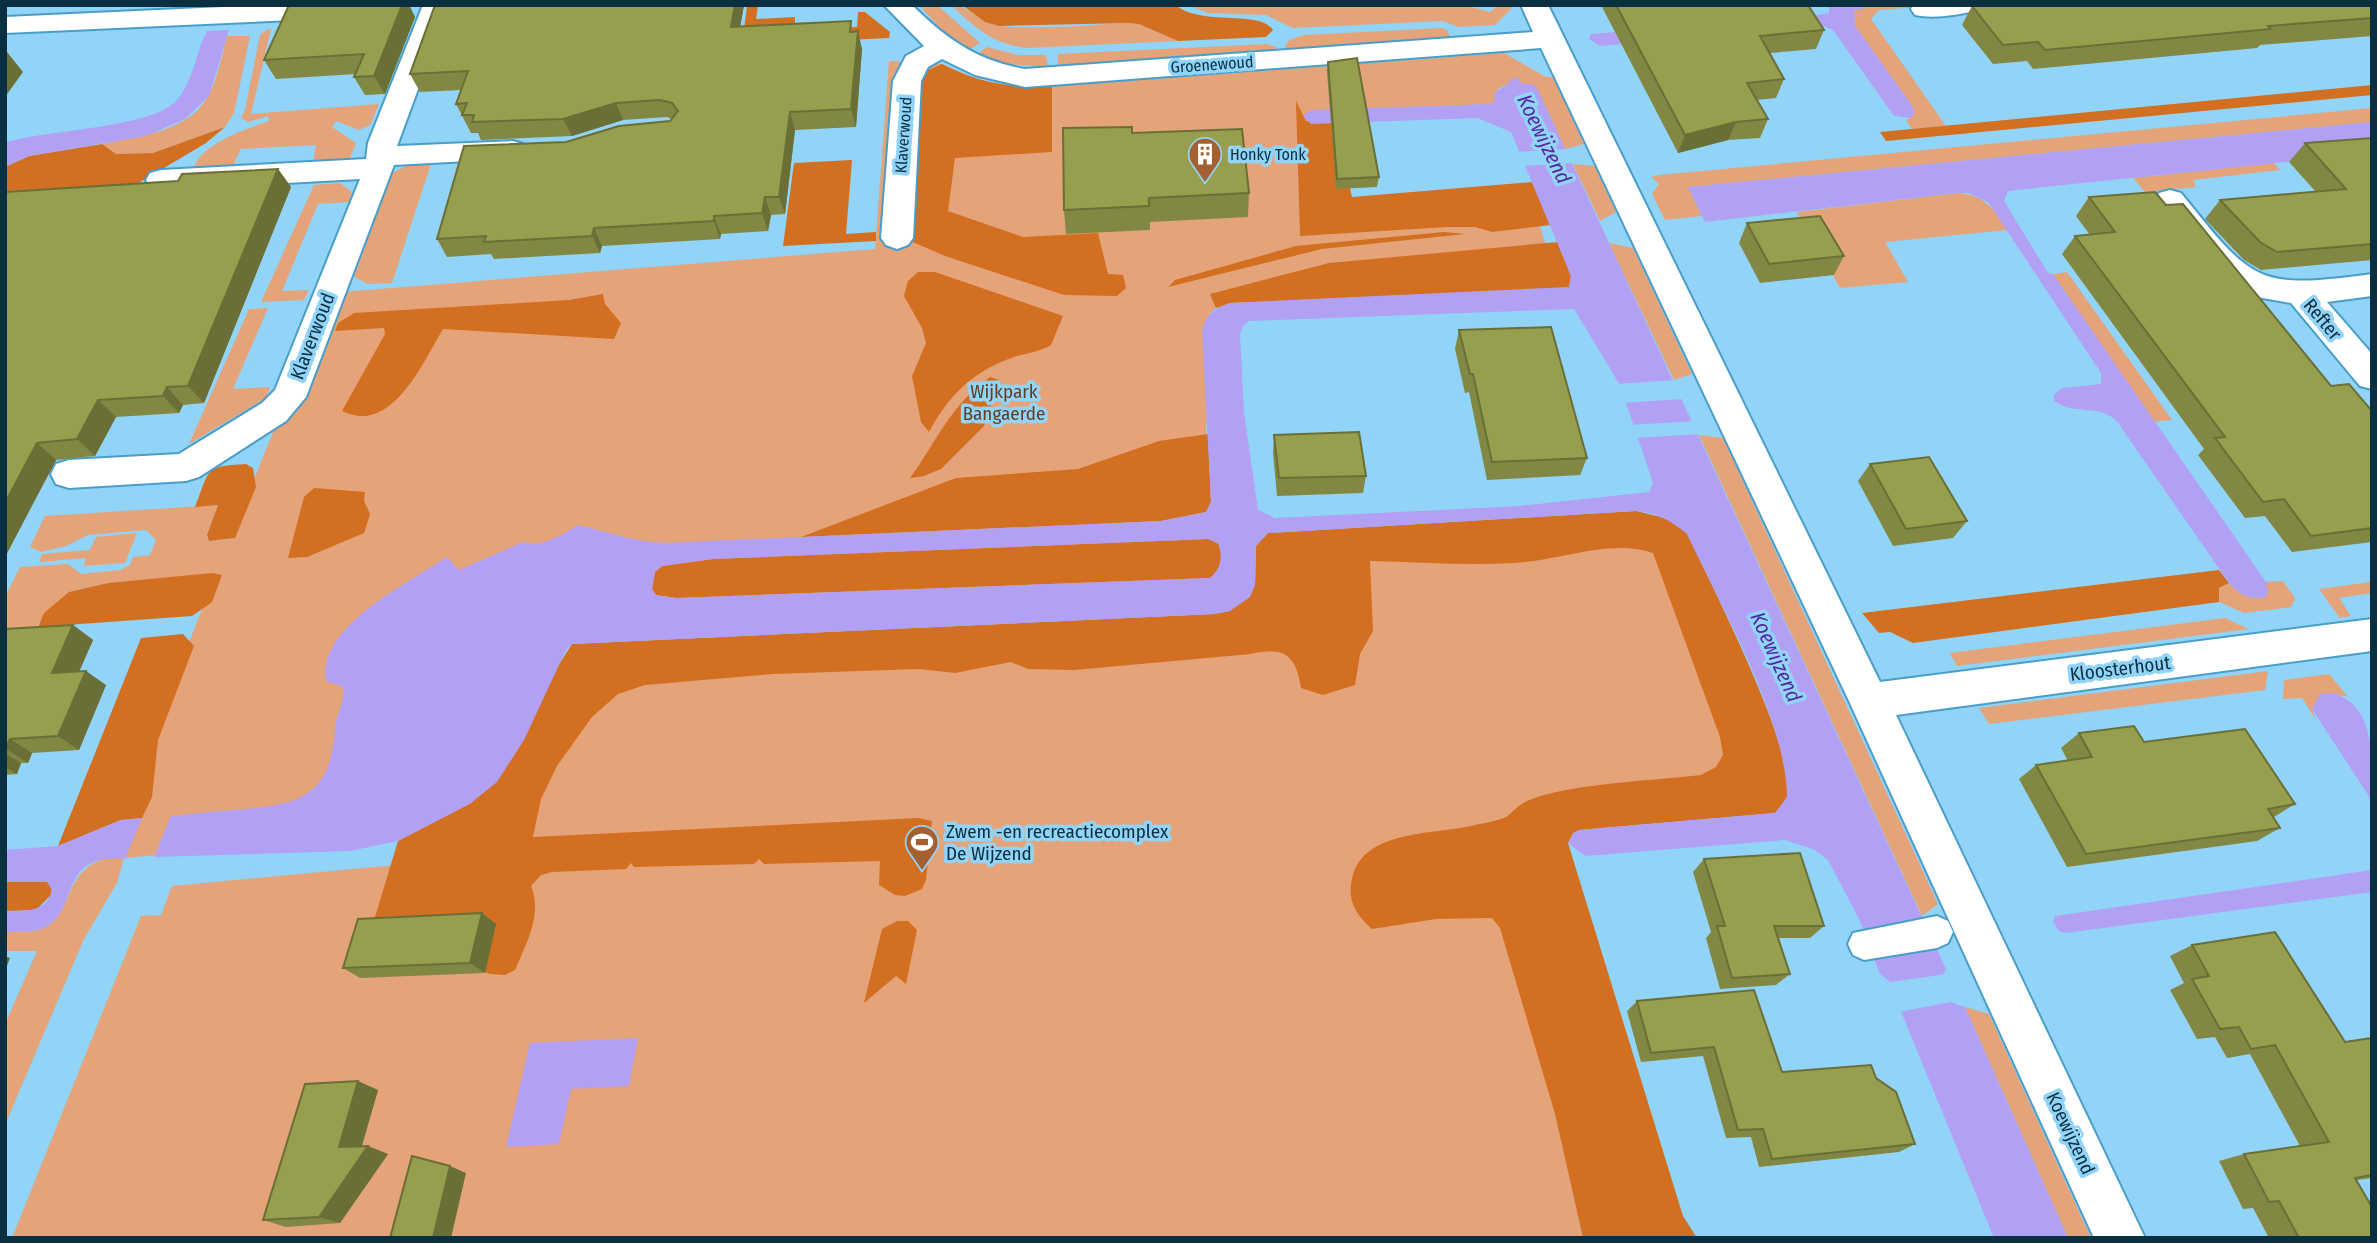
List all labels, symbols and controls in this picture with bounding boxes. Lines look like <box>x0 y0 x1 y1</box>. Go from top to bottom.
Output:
street label: Groenewoud <box>1170 52 1254 77</box>
water label: Koewijzend <box>1511 90 1577 188</box>
street label: Klaverwoud <box>891 96 916 174</box>
building icon: Honky Tonk <box>1186 135 1224 184</box>
place label: Honky Tonk <box>1230 145 1306 164</box>
street label: Klaverwoud <box>285 290 340 383</box>
street label: Refter <box>2299 294 2347 345</box>
park label: Wijkpark Bangaerde <box>963 380 1045 425</box>
water label: Koewijzend <box>1745 608 1807 706</box>
street label: Kloosterhout <box>2068 651 2172 686</box>
place label: Zwem -en recreactiecomplex De Wijzend <box>946 820 1169 865</box>
sports icon: Zwem -en recreactiecomplex De Wijzend <box>903 823 941 872</box>
street label: Koewijzend <box>2041 1088 2100 1178</box>

